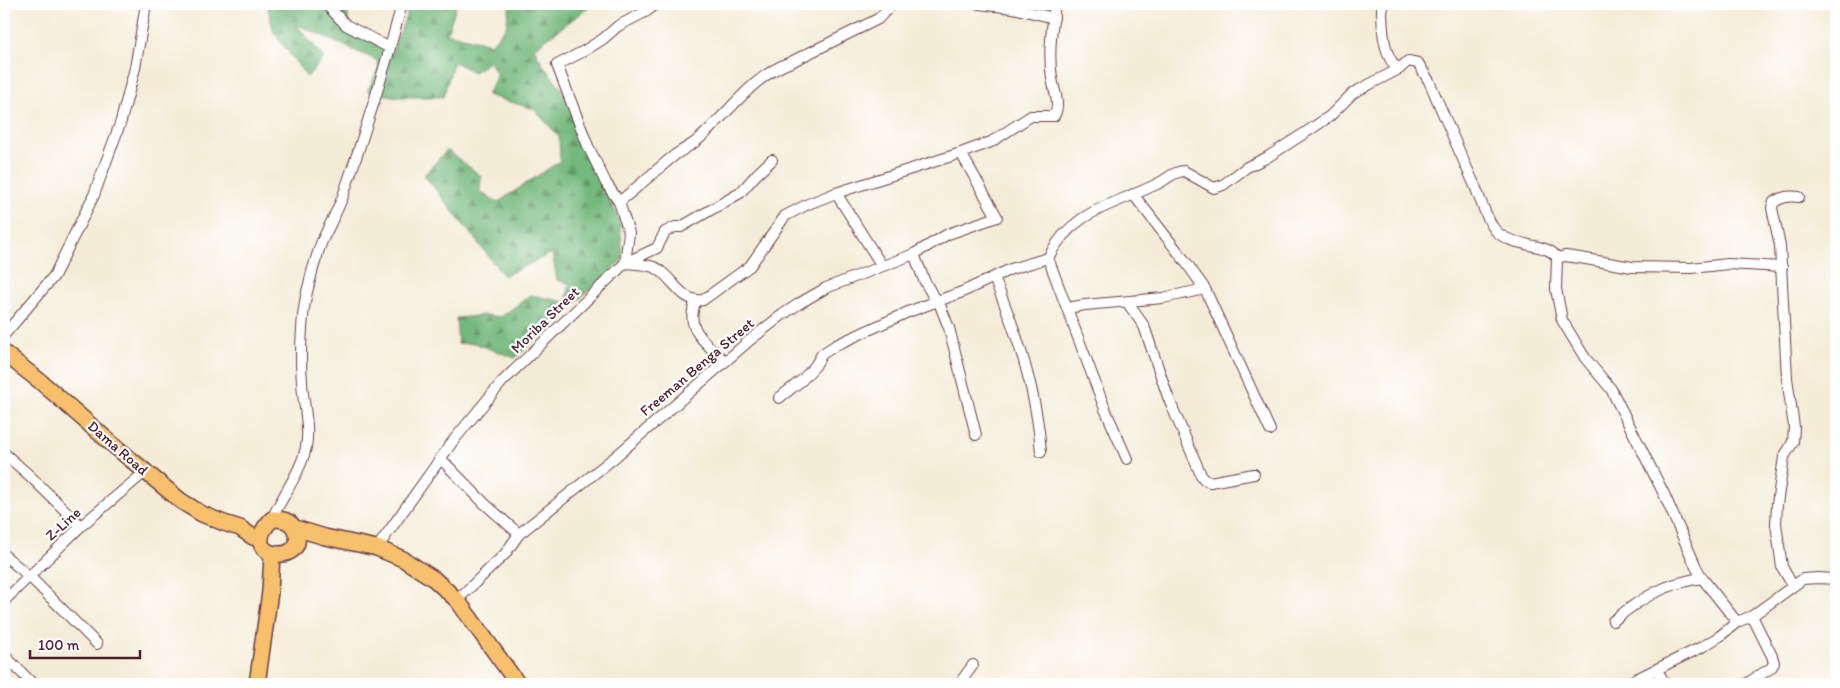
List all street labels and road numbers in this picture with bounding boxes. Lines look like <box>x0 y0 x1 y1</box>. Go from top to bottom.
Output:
street label: Moriba Street <box>507 283 583 357</box>
street label: Freeman Benga Street <box>636 314 758 420</box>
street label: Dama Road <box>84 417 152 479</box>
street label: Z-Line <box>42 503 84 545</box>

